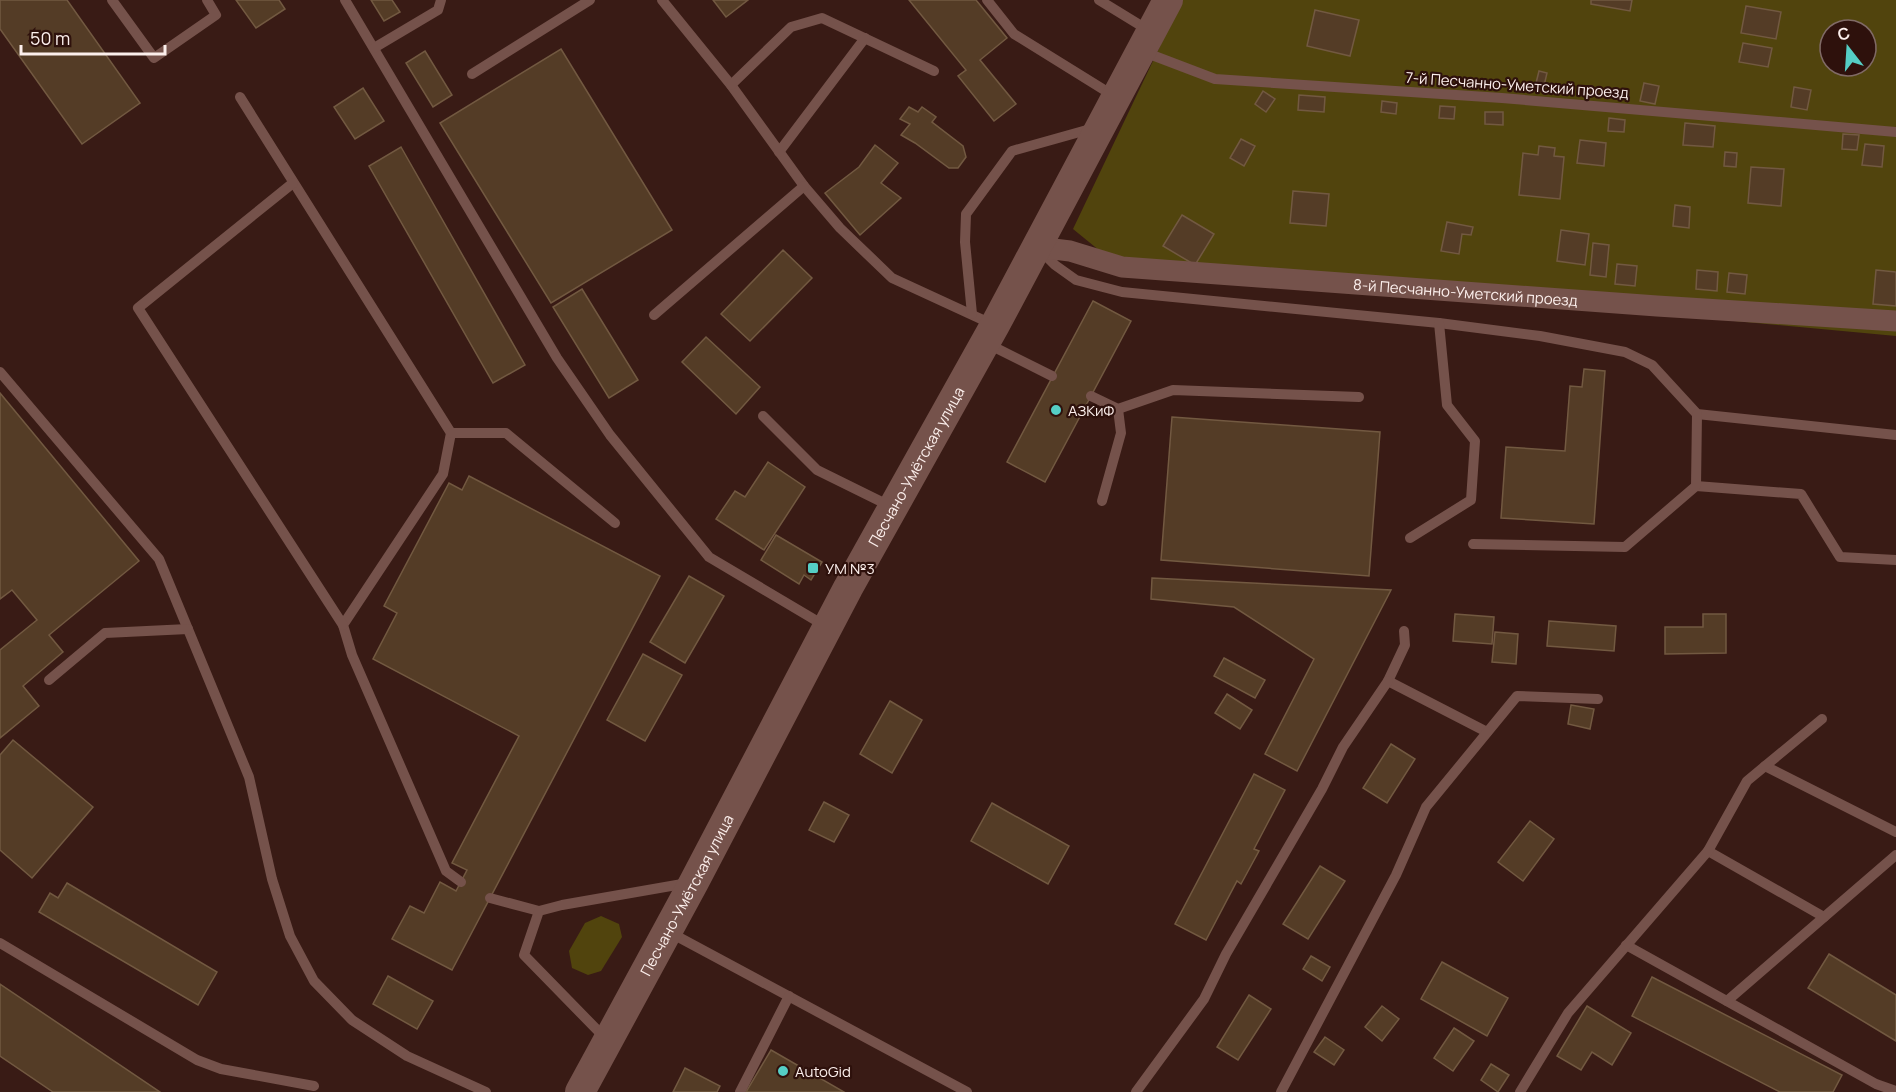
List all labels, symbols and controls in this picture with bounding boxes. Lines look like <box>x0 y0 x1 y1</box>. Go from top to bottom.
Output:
scale bar <box>21 18 165 56</box>
north arrow <box>1818 18 1878 78</box>
text: С <box>1835 21 1853 46</box>
text: 50 m <box>30 26 70 50</box>
street label: 7-й Песчанно-Уметский проезд <box>1405 67 1629 103</box>
street label: 8-й Песчанно-Уметский проезд <box>1352 273 1578 311</box>
street label: Песчано-Умётская улица <box>863 383 969 550</box>
place label: АЗКиФ <box>1068 400 1115 421</box>
marker: АЗКиФ <box>1049 403 1063 417</box>
place label: УМ №3 <box>825 558 875 579</box>
marker: УМ №3 <box>806 561 820 575</box>
street label: Песчано-Умётская улица <box>635 811 738 979</box>
place label: AutoGid <box>795 1061 851 1082</box>
marker: AutoGid <box>776 1064 790 1078</box>

